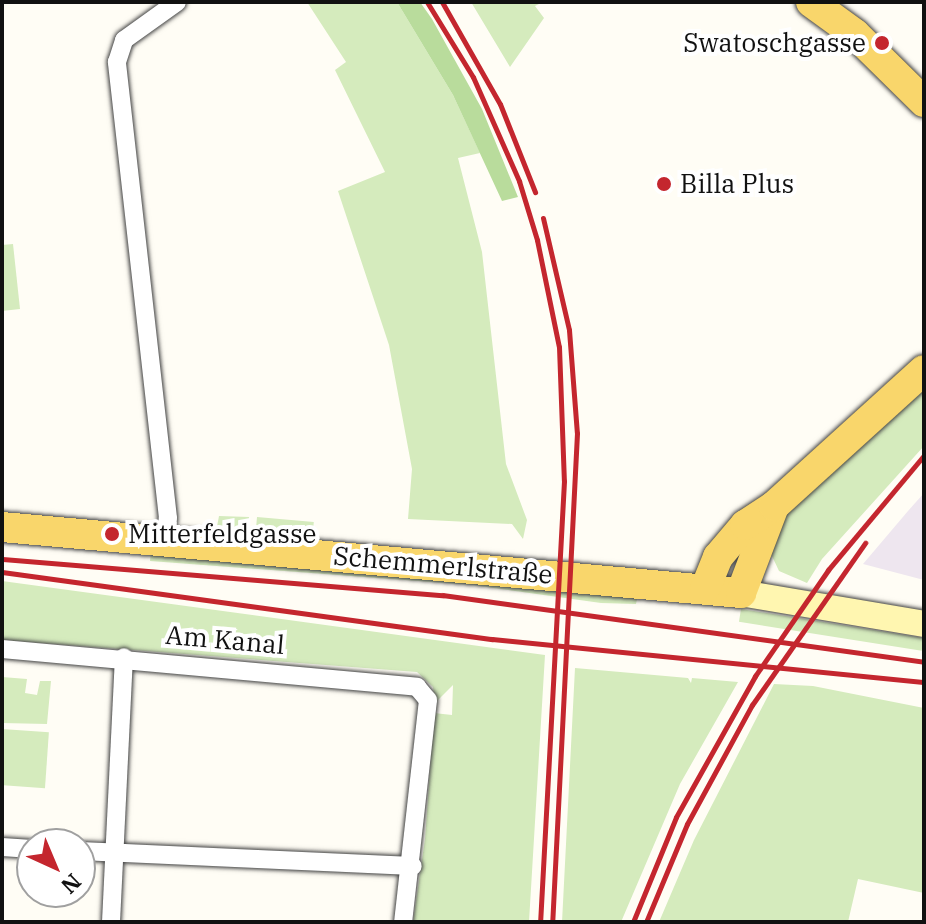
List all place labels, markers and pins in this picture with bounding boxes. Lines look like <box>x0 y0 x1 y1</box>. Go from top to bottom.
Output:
place label: Swatoschgasse <box>683 27 866 59</box>
marker: Swatoschgasse <box>873 34 891 52</box>
place label: Billa Plus <box>680 168 794 200</box>
marker: Billa Plus <box>655 175 673 193</box>
place label: Mitterfeldgasse <box>128 518 316 550</box>
marker: Mitterfeldgasse <box>103 525 121 543</box>

